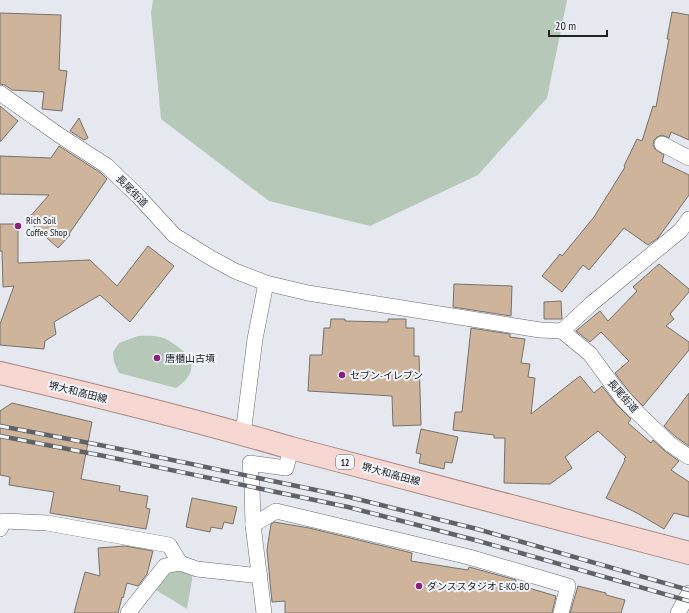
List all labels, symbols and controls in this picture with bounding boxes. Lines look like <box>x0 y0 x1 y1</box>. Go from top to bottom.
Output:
scale bar <box>549 12 607 38</box>
text: 20 m <box>555 18 576 33</box>
street label: 長尾街道 <box>113 172 151 210</box>
place label: Rich Soil Coffee Shop <box>26 214 67 239</box>
marker: Rich Soil Coffee Shop <box>13 221 23 231</box>
place label: 唐櫃山古墳 <box>165 352 215 365</box>
marker: 唐櫃山古墳 <box>152 353 162 363</box>
place label: セブン-イレブン <box>350 369 423 382</box>
marker: セブン-イレブン <box>337 370 347 380</box>
street label: 長尾街道 <box>605 377 641 415</box>
street label: 堺大和高田線 <box>47 378 109 406</box>
road number: 12 <box>336 455 354 469</box>
street label: 堺大和高田線 <box>360 460 422 488</box>
place label: ダンススタジオ E-KO-BO <box>427 580 530 593</box>
marker: ダンススタジオ E-KO-BO <box>414 581 424 591</box>

